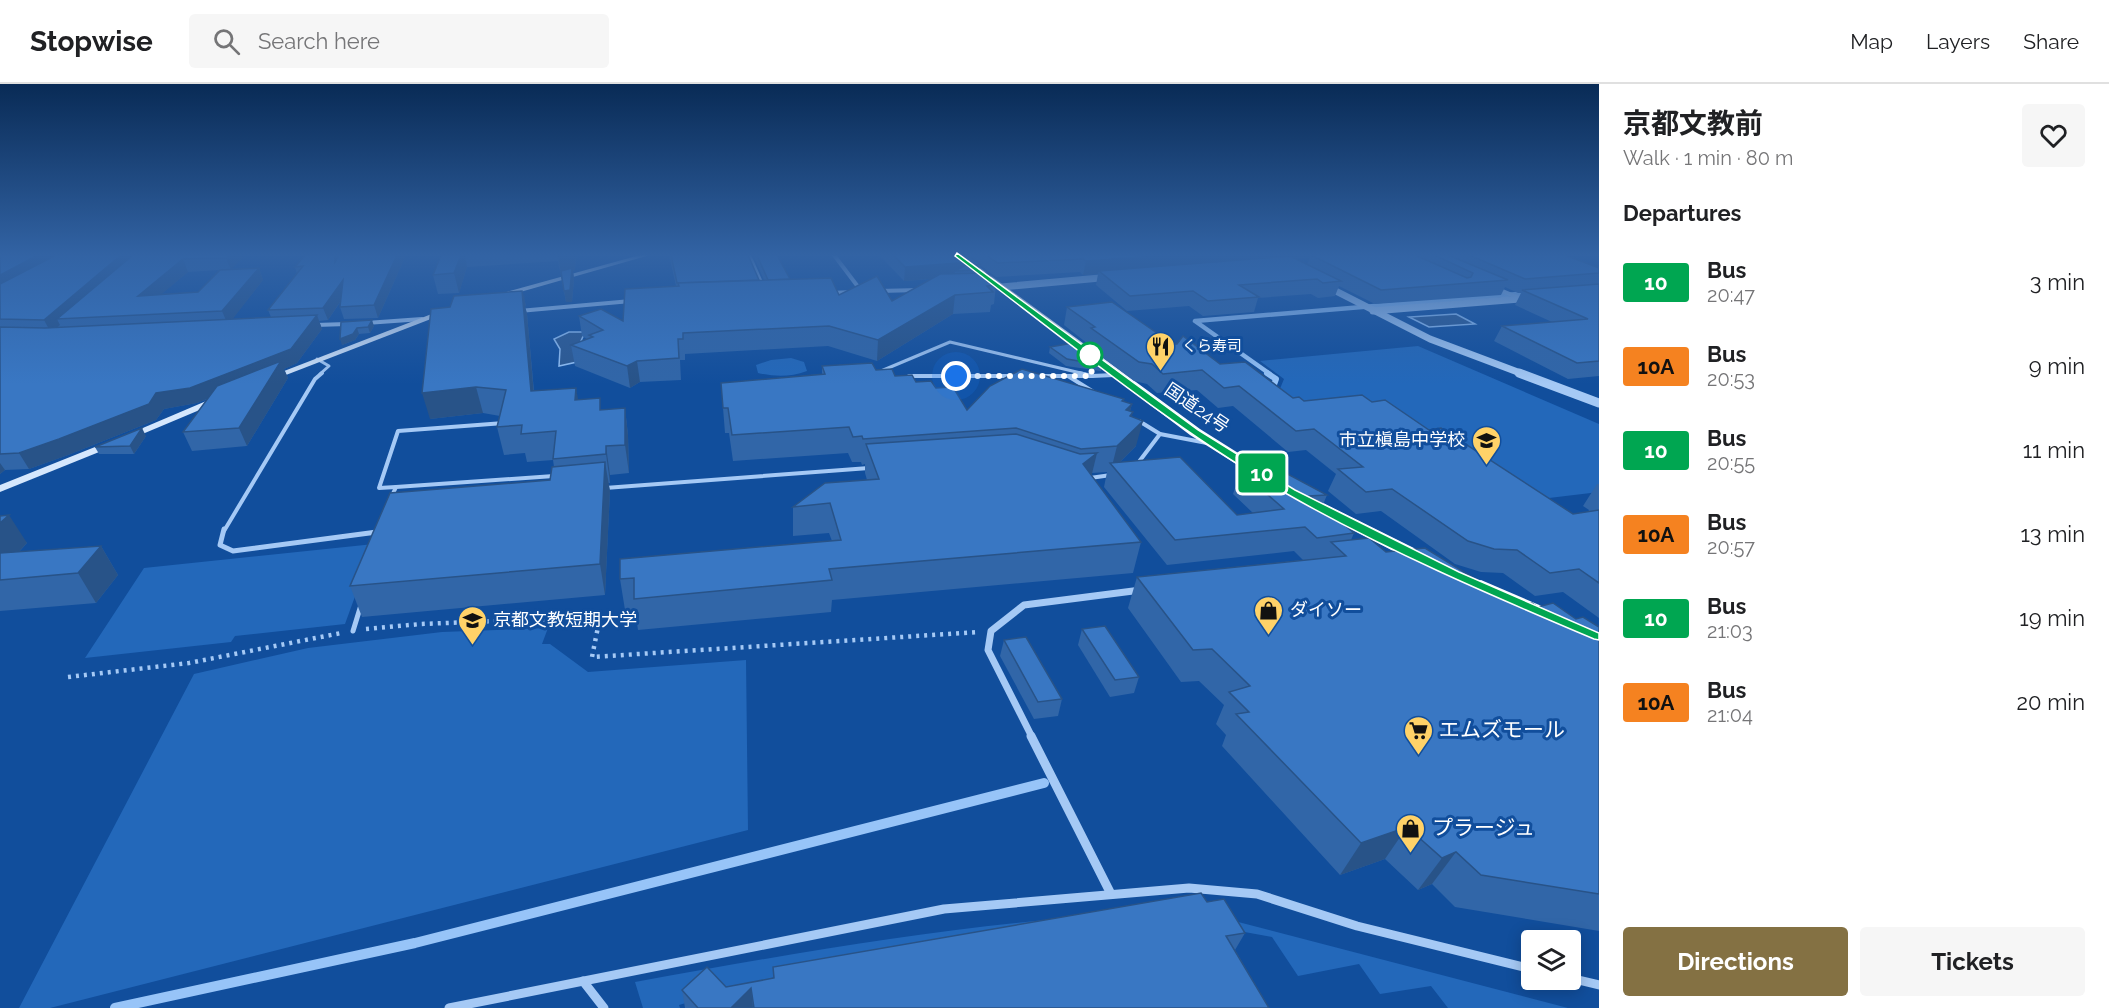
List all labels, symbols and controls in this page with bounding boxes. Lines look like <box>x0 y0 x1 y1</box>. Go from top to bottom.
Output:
search box <box>189 14 609 68</box>
text: Stopwise <box>30 25 153 58</box>
icon: search <box>210 25 243 58</box>
text: Search here <box>258 28 380 54</box>
text: Map <box>1850 29 1893 54</box>
text: Layers <box>1926 29 1990 54</box>
text: Share <box>2023 29 2079 54</box>
button: heart <box>2022 104 2085 167</box>
text: 京都文教前 <box>1623 107 1763 140</box>
text: Walk · 1 min · 80 m <box>1623 146 1793 170</box>
text: Departures <box>1623 200 1741 226</box>
text: Bus <box>1707 257 1746 283</box>
text: 3 min <box>2030 269 2085 295</box>
text: 10 <box>1644 270 1668 295</box>
text: 20:47 <box>1707 283 1755 307</box>
restaurant icon: くら寿司 <box>1145 330 1177 372</box>
place label: くら寿司 <box>1182 337 1242 355</box>
text: Bus <box>1707 341 1746 367</box>
unlabelled marker <box>1077 342 1103 368</box>
text: 9 min <box>2029 353 2085 379</box>
text: 10A <box>1637 354 1675 379</box>
your location <box>941 361 971 391</box>
text: 20:53 <box>1707 367 1755 391</box>
street label: 国道24号 <box>1161 378 1234 437</box>
school or university icon: 市立槇島中学校 <box>1470 424 1502 466</box>
text: Bus <box>1707 425 1746 451</box>
place label: 市立槇島中学校 <box>1339 429 1465 450</box>
text: 11 min <box>2023 437 2085 463</box>
text: 10 <box>1644 438 1668 463</box>
text: 20:55 <box>1707 451 1755 475</box>
line badge: 10 <box>1235 454 1289 492</box>
text: 10 <box>1250 461 1274 486</box>
text: Bus <box>1707 509 1746 535</box>
text: 13 min <box>2020 521 2085 547</box>
text: 10A <box>1637 522 1675 547</box>
text: 20:57 <box>1707 535 1755 559</box>
text: Bus <box>1707 593 1746 619</box>
shop icon: ダイソー <box>1253 594 1285 636</box>
place label: ダイソー <box>1290 599 1362 620</box>
school or university icon: 京都文教短期大学 <box>456 604 488 646</box>
text: 19 min <box>2019 605 2085 631</box>
text: 10 <box>1644 606 1668 631</box>
place label: 京都文教短期大学 <box>493 609 637 630</box>
text: 21:03 <box>1707 619 1753 643</box>
text: Bus <box>1707 677 1746 703</box>
text: 20 min <box>2017 689 2085 715</box>
text: 10A <box>1637 690 1675 715</box>
text: 21:04 <box>1707 703 1753 727</box>
supermarket icon: エムズモール <box>1402 714 1434 756</box>
place label: エムズモール <box>1439 717 1565 742</box>
shop icon: プラージュ <box>1395 812 1427 854</box>
place label: プラージュ <box>1432 815 1535 840</box>
button: Directions <box>1623 927 1848 996</box>
button: Tickets <box>1860 927 2085 996</box>
map controls <box>1521 930 1581 990</box>
button: layers <box>1521 930 1581 990</box>

